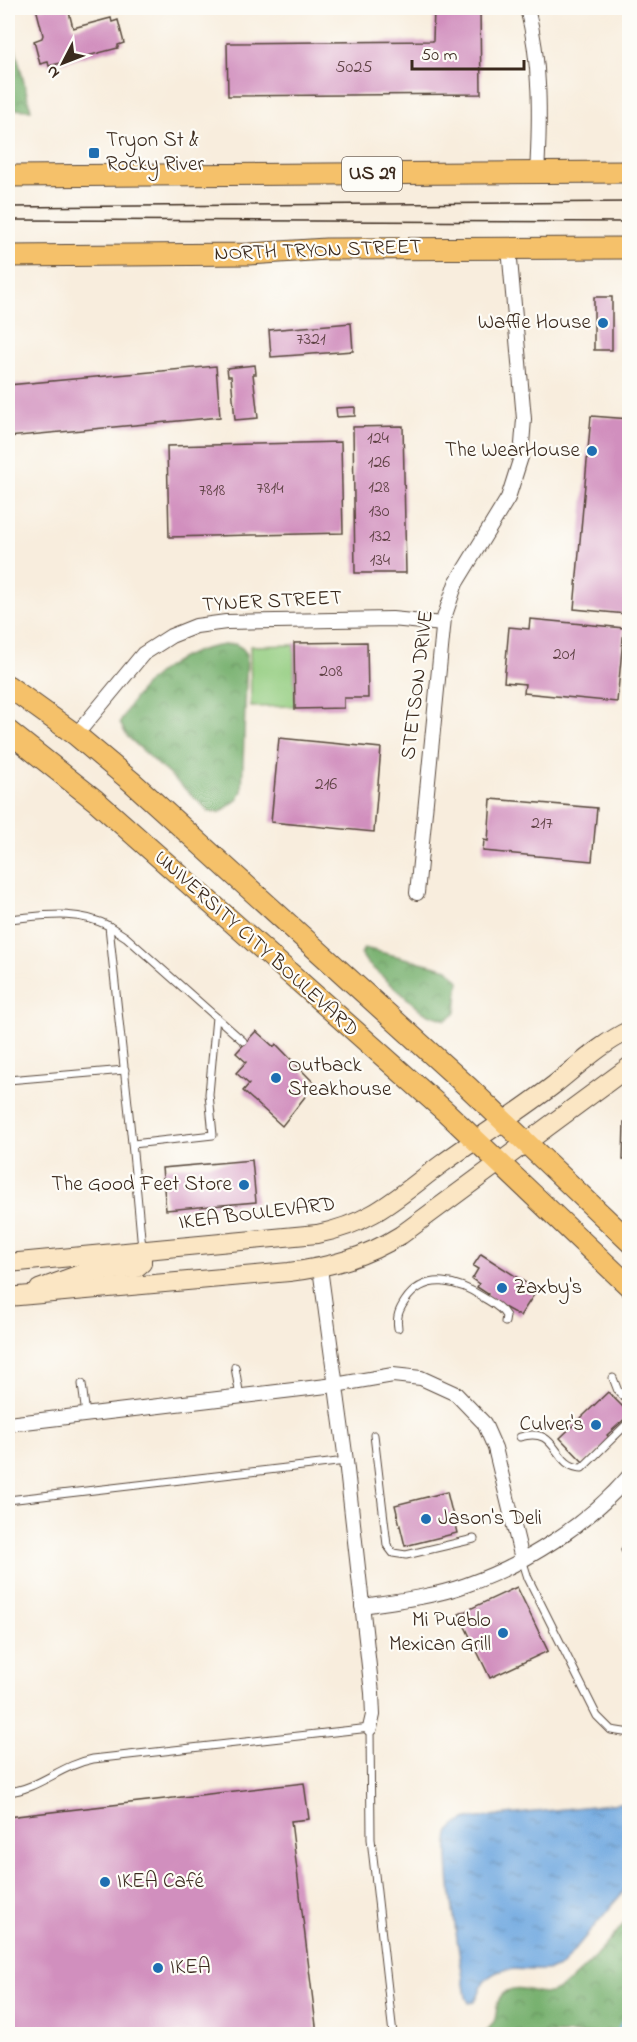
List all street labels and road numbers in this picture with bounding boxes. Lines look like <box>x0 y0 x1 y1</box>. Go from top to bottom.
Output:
road number: US 29 <box>342 157 402 191</box>
street label: NORTH TRYON STREET <box>214 232 422 270</box>
street label: TYNER STREET <box>201 583 343 621</box>
street label: STETSON DRIVE <box>394 609 442 761</box>
street label: UNIVERSITY CITY BOULEVARD <box>147 844 365 1044</box>
street label: IKEA BOULEVARD <box>177 1190 337 1238</box>

